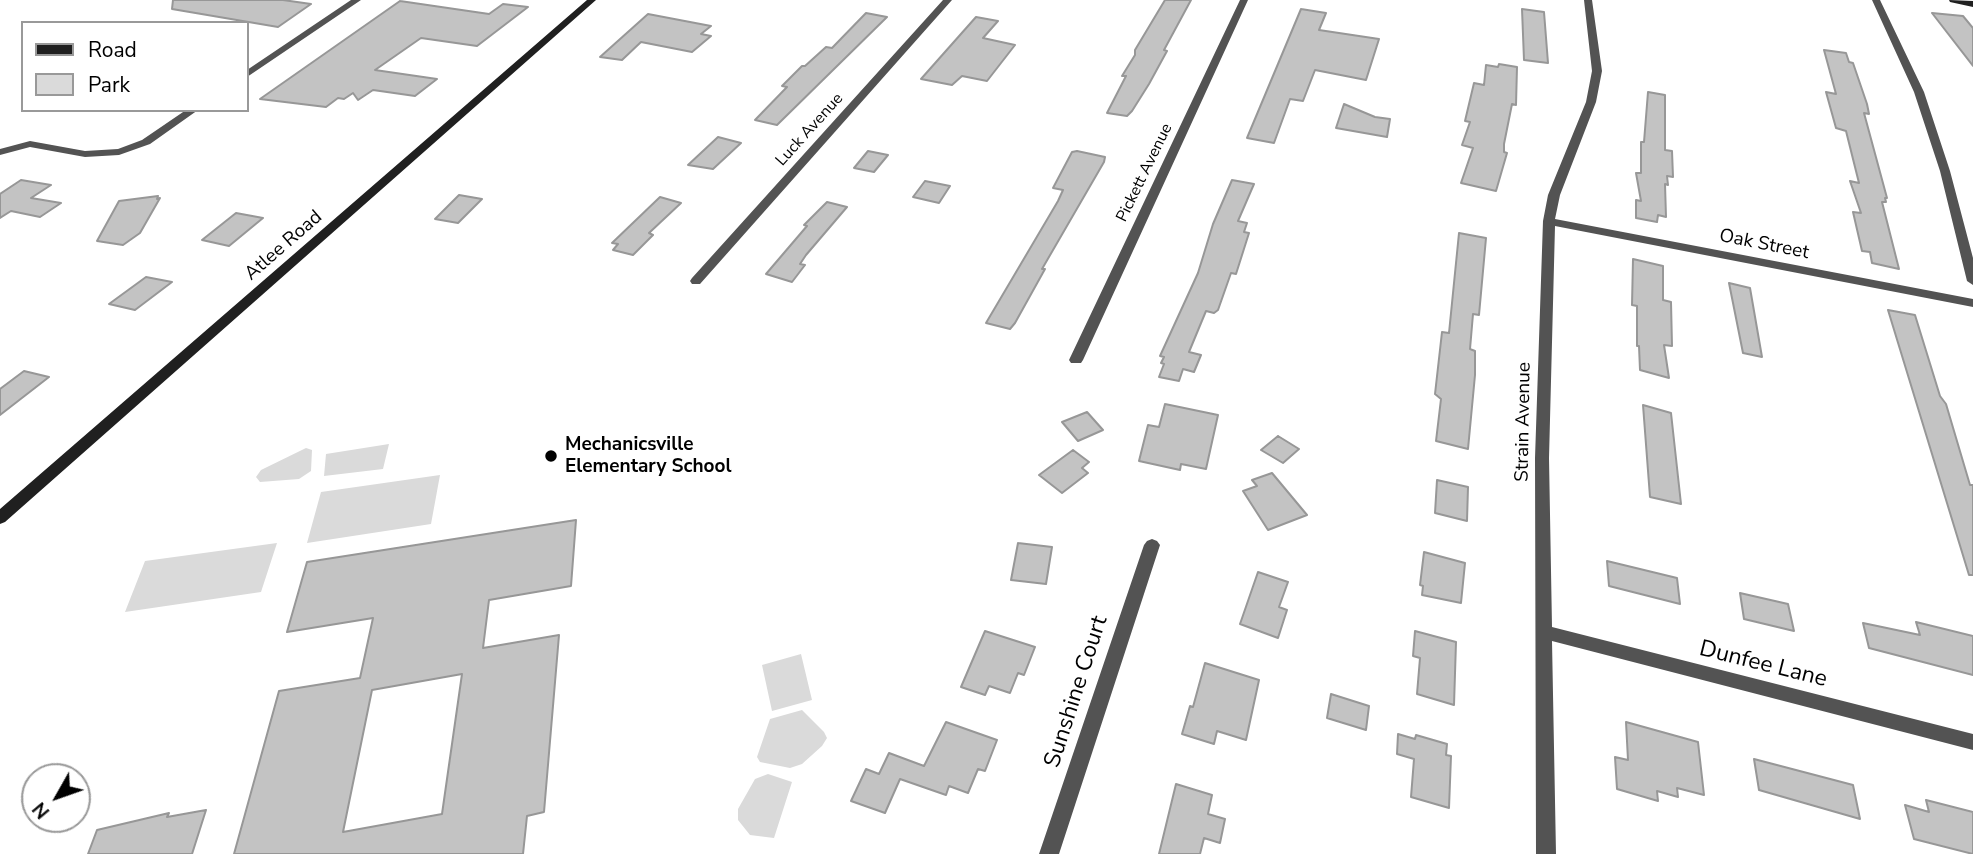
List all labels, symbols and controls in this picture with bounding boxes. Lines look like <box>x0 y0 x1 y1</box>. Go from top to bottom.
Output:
legend <box>21 21 248 112</box>
text: Road <box>88 36 137 64</box>
text: Park <box>88 71 130 99</box>
street label: Luck Avenue <box>772 90 848 170</box>
street label: Pickett Avenue <box>1113 121 1177 225</box>
street label: Atlee Road <box>241 206 327 286</box>
street label: Oak Street <box>1717 225 1811 265</box>
street label: Strain Avenue <box>1512 362 1536 482</box>
place label: Mechanicsville Elementary School <box>565 434 732 478</box>
marker: Mechanicsville Elementary School <box>543 448 559 464</box>
street label: Sunshine Court <box>1039 613 1115 771</box>
street label: Dunfee Lane <box>1696 636 1830 694</box>
north arrow <box>21 763 91 833</box>
text: N <box>27 796 56 824</box>

